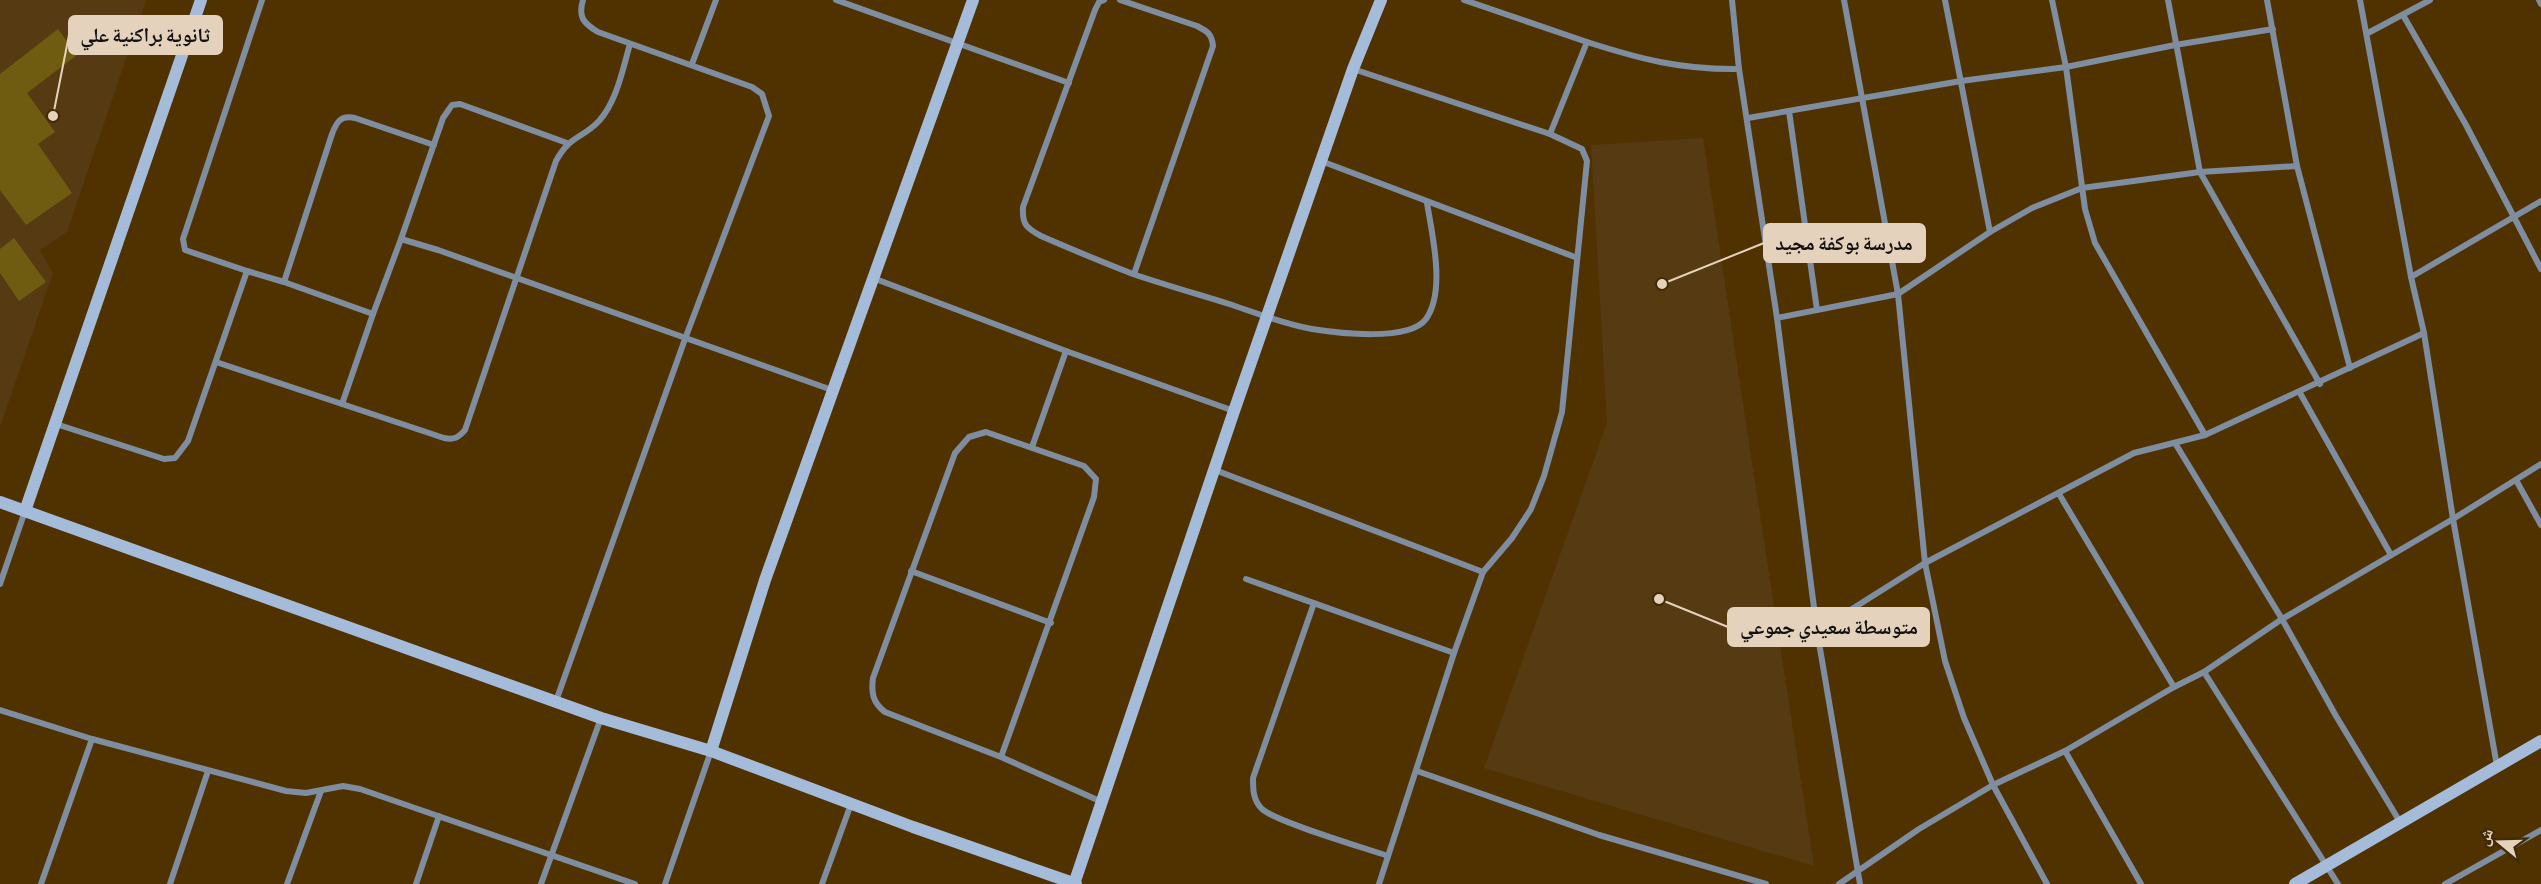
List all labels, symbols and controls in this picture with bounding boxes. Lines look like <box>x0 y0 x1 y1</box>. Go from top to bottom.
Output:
callout: ثانوية براكنية علي <box>69 16 222 54</box>
text: ثانوية براكنية علي <box>80 24 210 51</box>
callout: مدرسة بوكفة مجيد <box>1764 224 1925 262</box>
text: مدرسة بوكفة مجيد <box>1775 232 1913 256</box>
callout: متوسطة سعيدي جموعي <box>1728 608 1929 646</box>
text: متوسطة سعيدي جموعي <box>1740 616 1918 643</box>
north arrow <box>2469 812 2529 872</box>
text: ش <box>2474 826 2498 849</box>

